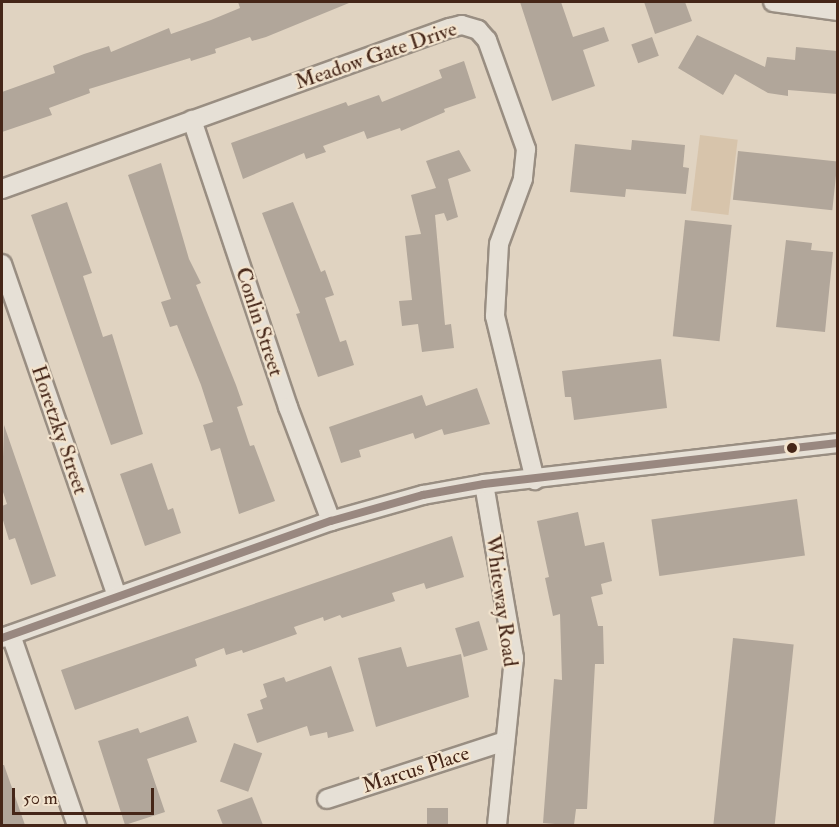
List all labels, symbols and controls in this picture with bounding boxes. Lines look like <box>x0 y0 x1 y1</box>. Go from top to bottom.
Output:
street label: Meadow Gate Drive <box>292 17 460 95</box>
street label: Conlin Street <box>230 264 288 380</box>
street label: Horetzky Street <box>25 362 93 498</box>
unlabelled marker <box>786 442 798 454</box>
street label: Whiteway Road <box>479 534 523 668</box>
street label: Marcus Place <box>359 741 473 799</box>
scale bar <box>15 776 158 814</box>
text: 50 m <box>23 787 58 810</box>

